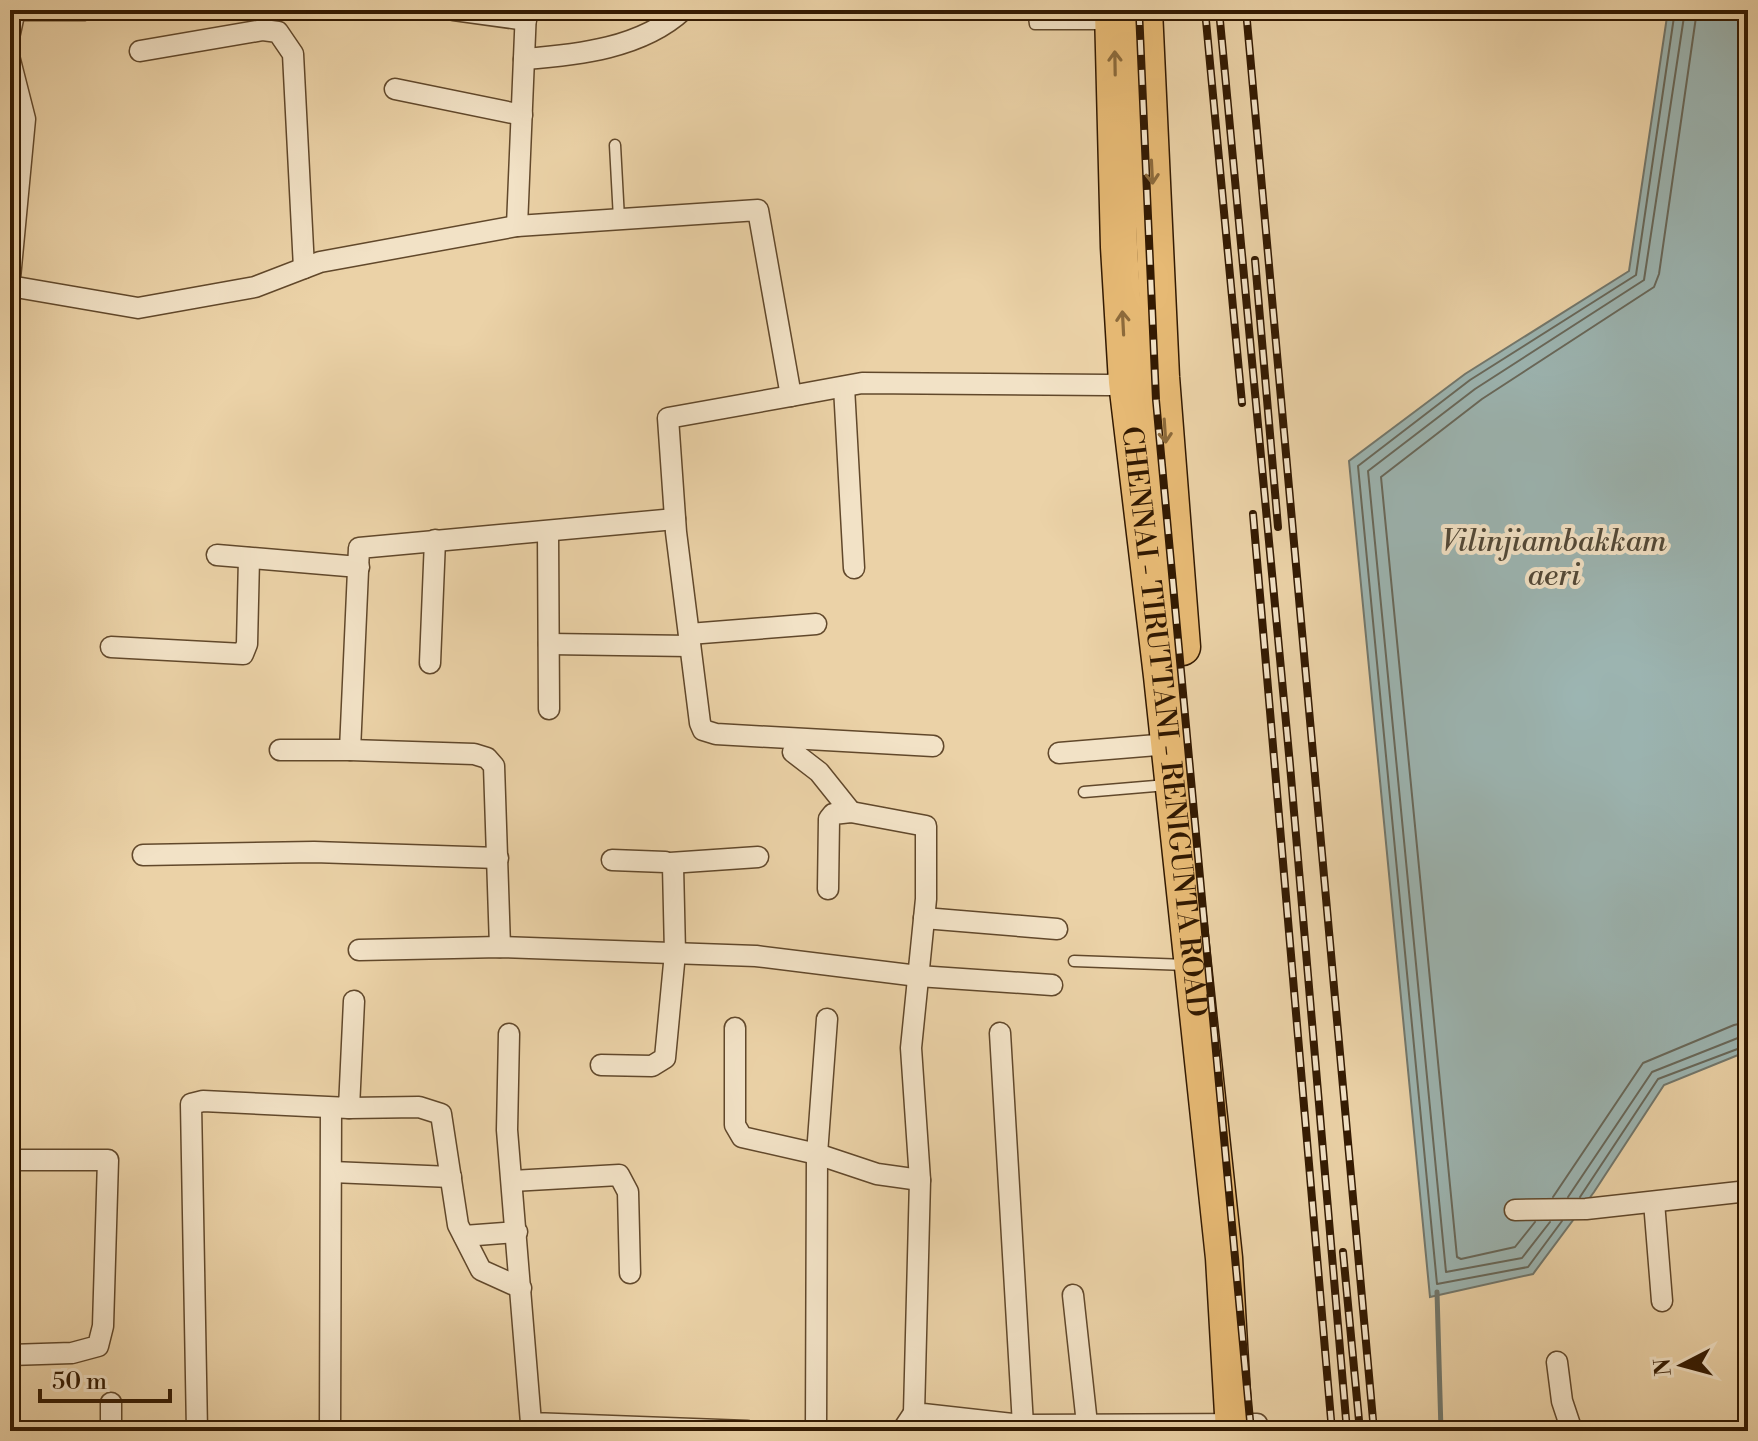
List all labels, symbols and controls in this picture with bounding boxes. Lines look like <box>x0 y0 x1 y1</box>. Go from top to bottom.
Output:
one-way arrow <box>1107 50 1122 77</box>
one-way arrow <box>1144 158 1159 185</box>
one-way arrow <box>1115 310 1130 337</box>
one-way arrow <box>1158 417 1173 444</box>
street label: CHENNAI - TIRUTTANI - RENIGUNTA ROAD <box>1113 424 1214 1019</box>
water label: Vilinjiambakkam aeri <box>1441 523 1667 595</box>
north arrow <box>1642 1325 1722 1405</box>
scale bar <box>40 1353 170 1403</box>
text: N <box>1649 1356 1678 1377</box>
text: 50 m <box>52 1367 107 1397</box>

